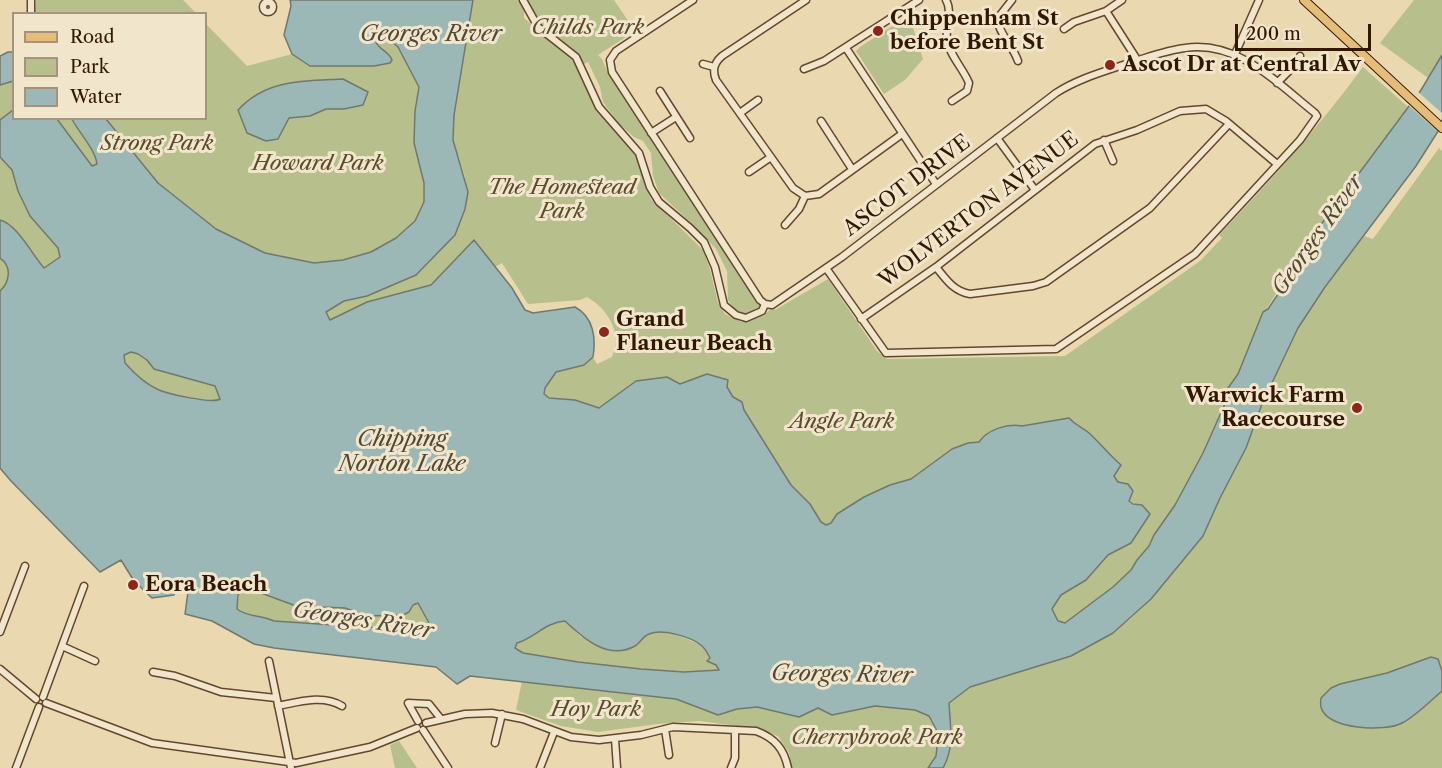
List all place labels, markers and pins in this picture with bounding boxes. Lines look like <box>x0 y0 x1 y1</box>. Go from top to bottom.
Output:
place label: Chippenham St before Bent St <box>890 6 1058 56</box>
marker: Chippenham St before Bent St <box>871 24 885 38</box>
place label: Ascot Dr at Central Av <box>1122 52 1361 78</box>
marker: Ascot Dr at Central Av <box>1103 58 1117 72</box>
place label: Grand Flaneur Beach <box>616 307 772 357</box>
marker: Grand Flaneur Beach <box>597 325 611 339</box>
place label: Warwick Farm Racecourse <box>1185 383 1345 433</box>
marker: Warwick Farm Racecourse <box>1350 401 1364 415</box>
place label: Eora Beach <box>145 572 267 598</box>
marker: Eora Beach <box>126 578 140 592</box>

